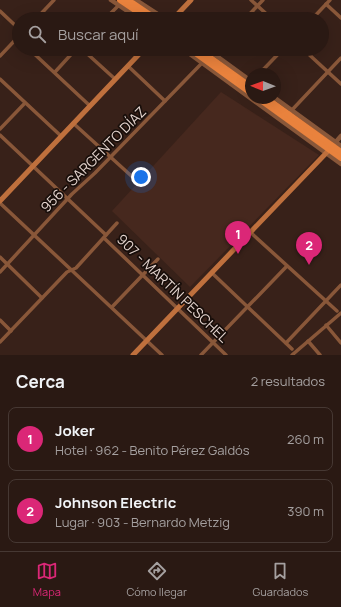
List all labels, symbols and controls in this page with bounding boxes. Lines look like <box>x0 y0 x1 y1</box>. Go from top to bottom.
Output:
search box <box>12 12 329 56</box>
icon: search <box>26 23 48 45</box>
text: Buscar aquí <box>58 24 139 45</box>
north arrow <box>245 68 281 104</box>
street label: 956 - SARGENTO DÍAZ <box>36 102 150 216</box>
your location <box>131 167 151 187</box>
pin: 1 <box>225 221 251 254</box>
street label: 907 - MARTÍN PESCHEL <box>113 230 233 346</box>
pin: 2 <box>296 232 322 265</box>
text: Cerca <box>16 370 65 393</box>
text: 2 resultados <box>251 372 325 390</box>
text: Joker <box>55 420 95 441</box>
text: 1 <box>27 430 33 448</box>
text: 260 m <box>287 430 324 448</box>
text: Hotel · 962 - Benito Pérez Galdós <box>55 441 250 459</box>
text: Johnson Electric <box>55 492 176 513</box>
text: 2 <box>26 502 34 520</box>
text: 390 m <box>287 502 324 520</box>
text: Lugar · 903 - Bernardo Metzig <box>55 513 230 531</box>
tab: Mapa <box>33 560 61 599</box>
tab: Cómo llegar <box>126 560 187 599</box>
tab: Guardados <box>253 560 308 599</box>

